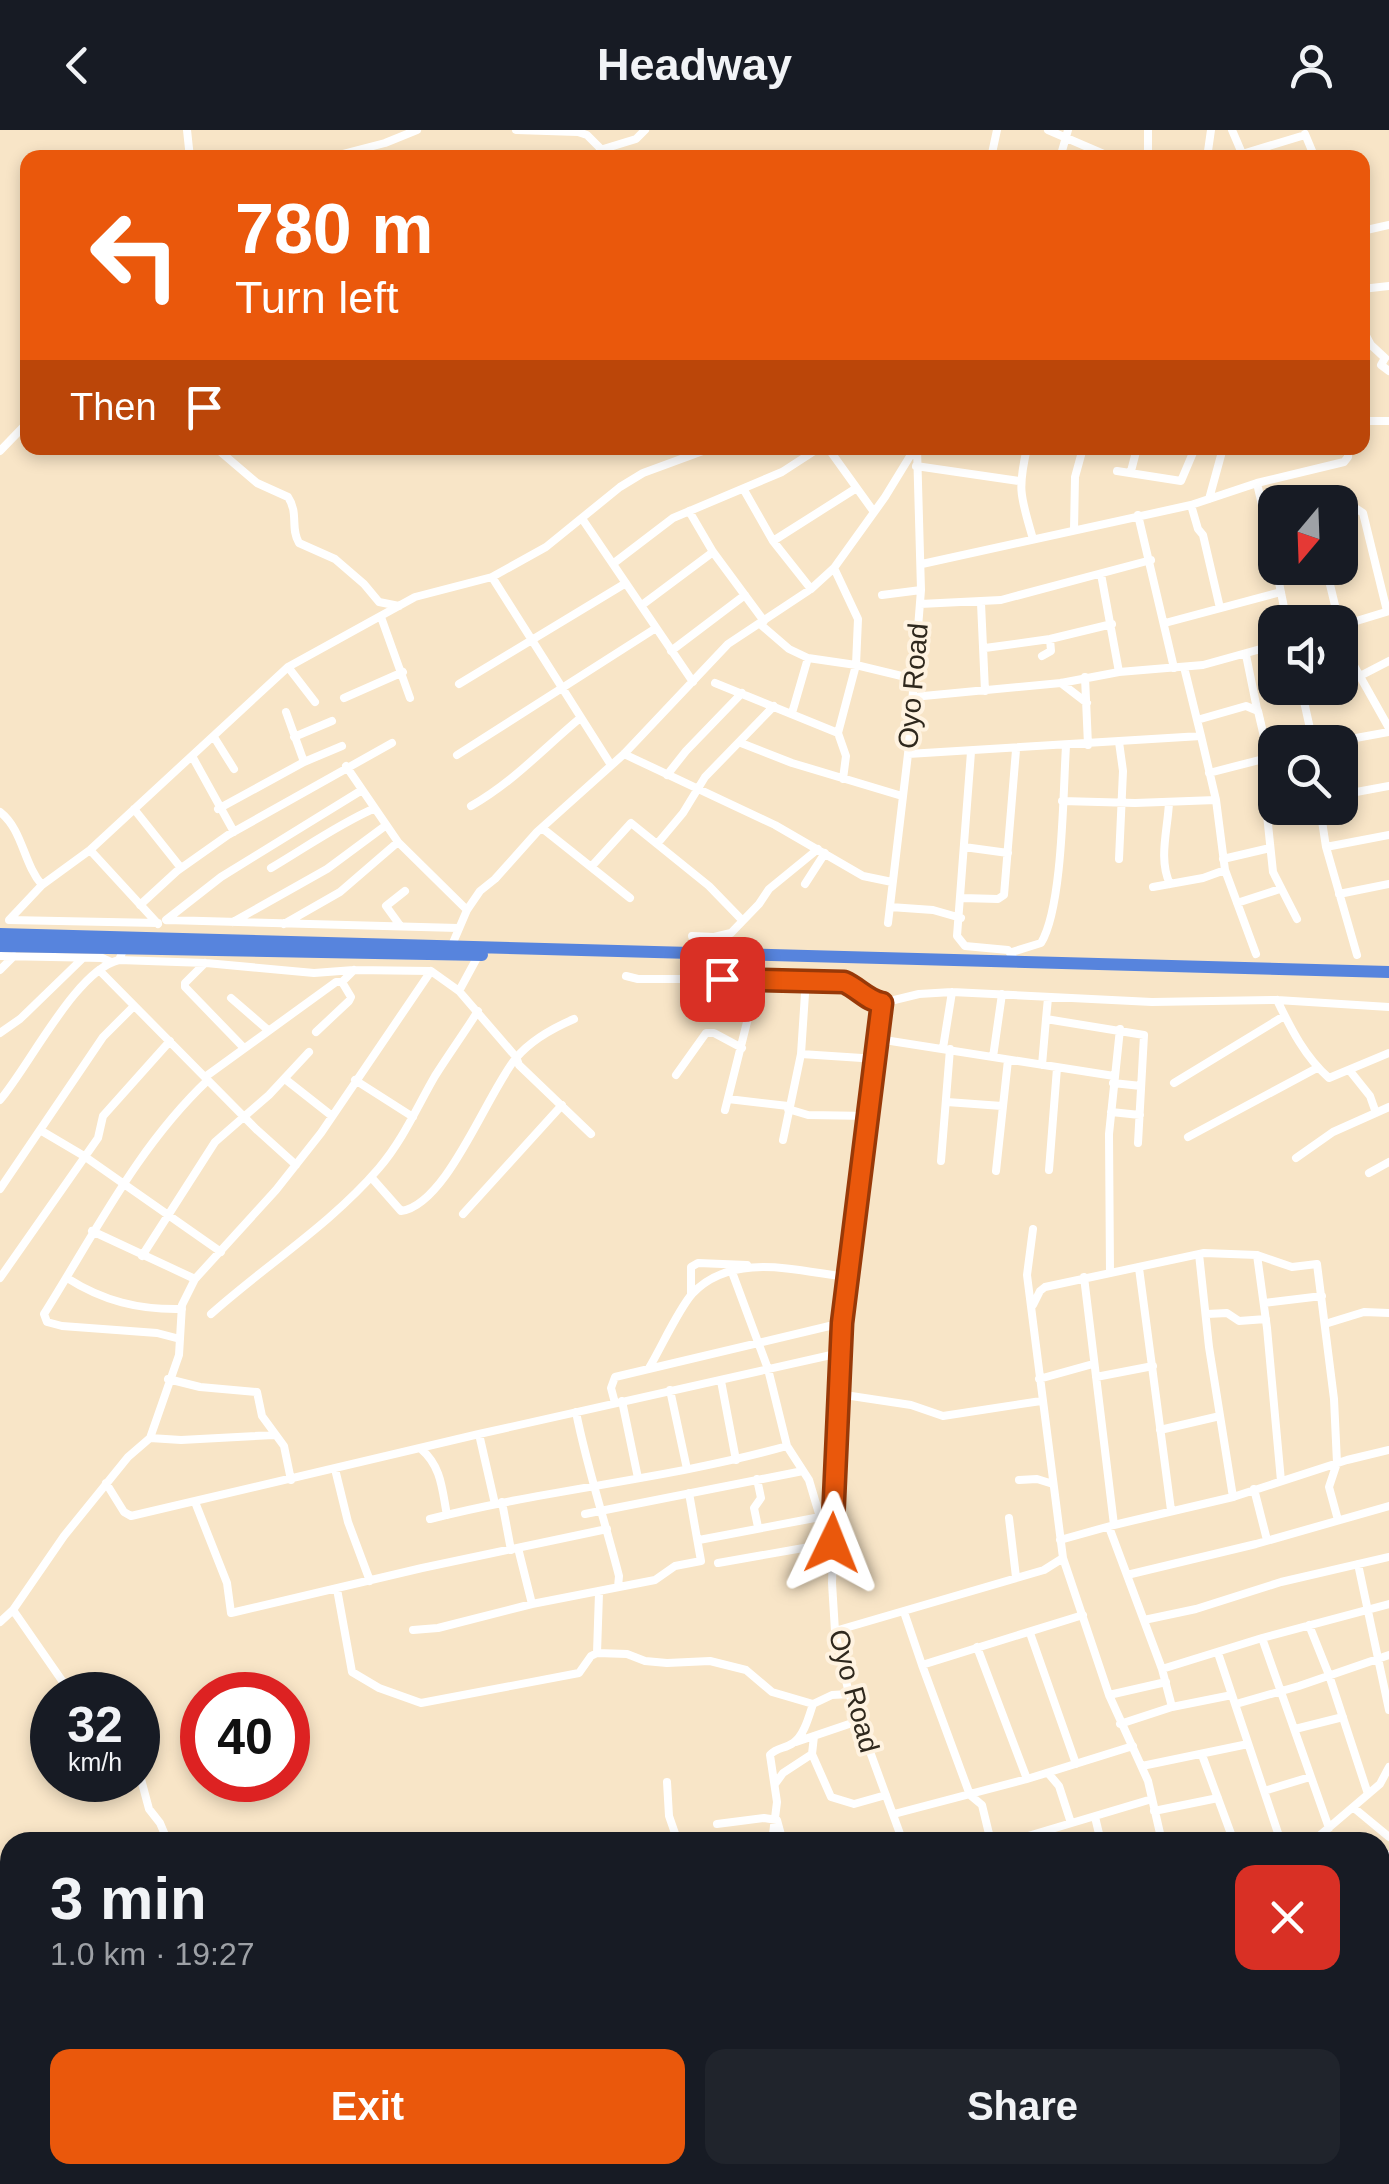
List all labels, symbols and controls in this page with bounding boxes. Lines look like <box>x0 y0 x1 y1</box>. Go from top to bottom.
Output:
icon: back <box>50 38 105 93</box>
icon: person <box>1284 38 1339 93</box>
text: Headway <box>597 39 792 90</box>
icon: left <box>70 190 200 320</box>
text: 780 m <box>235 190 433 268</box>
text: Turn left <box>235 272 398 323</box>
icon: arrive <box>177 380 232 435</box>
text: Then <box>70 386 157 428</box>
north arrow <box>1258 485 1358 585</box>
map controls <box>1258 485 1358 825</box>
button: sound <box>1258 605 1358 705</box>
street label: Oyo Road <box>892 622 934 750</box>
button: search <box>1258 725 1358 825</box>
pin <box>680 937 765 1022</box>
icon: arrive <box>695 952 750 1007</box>
position arrow <box>780 1491 884 1595</box>
street label: Oyo Road <box>823 1626 885 1756</box>
speed limit sign: 40 <box>180 1672 310 1802</box>
text: 32 <box>67 1697 123 1753</box>
text: km/h <box>68 1748 122 1776</box>
text: 3 min <box>50 1865 207 1932</box>
button: close <box>1235 1865 1340 1970</box>
text: 1.0 km · 19:27 <box>50 1936 255 1972</box>
button: Exit <box>50 2049 685 2164</box>
button: Share <box>705 2049 1340 2164</box>

